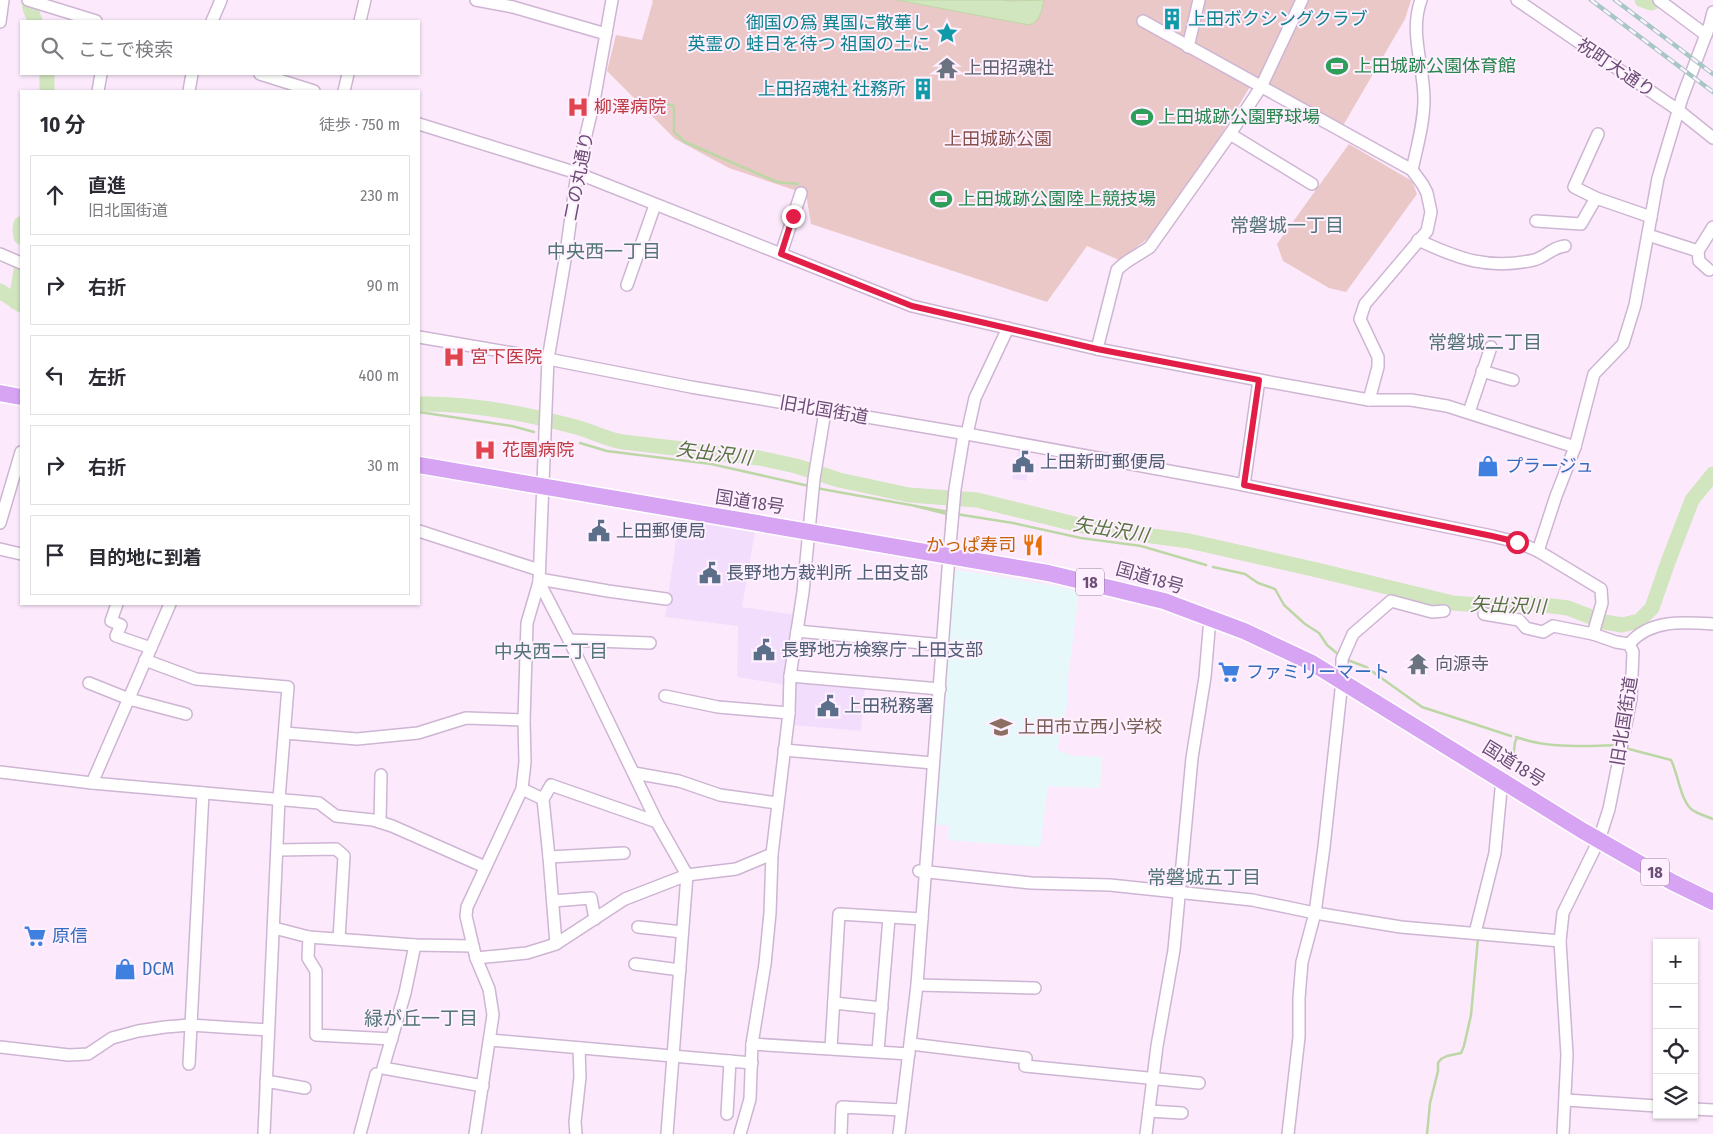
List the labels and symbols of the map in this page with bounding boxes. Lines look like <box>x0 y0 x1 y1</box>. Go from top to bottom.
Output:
building icon: 上田ボクシングクラブ <box>1159 6 1185 32</box>
place label: 上田ボクシングクラブ <box>1188 8 1368 30</box>
place label: 御国の爲 異国に散華し 英霊の 蛙日を待つ 祖国の土に <box>688 12 930 55</box>
place icon: 御国の爲 異国に散華し 英霊の 蛙日を待つ 祖国の土に <box>934 20 960 46</box>
street label: 祝町大通り <box>1573 34 1659 102</box>
sports icon: 上田城跡公園体育館 <box>1324 53 1350 79</box>
temple icon: 上田招魂社 <box>934 55 960 81</box>
place label: 上田城跡公園体育館 <box>1354 55 1516 77</box>
place label: 上田招魂社 <box>964 57 1054 79</box>
building icon: 上田招魂社 社務所 <box>910 76 936 102</box>
place label: 上田招魂社 社務所 <box>758 78 906 100</box>
hospital icon: 柳澤病院 <box>565 94 591 120</box>
place label: 柳澤病院 <box>594 96 666 118</box>
sports icon: 上田城跡公園野球場 <box>1129 104 1155 130</box>
place label: 上田城跡公園野球場 <box>1158 106 1320 128</box>
park label: 上田城跡公園 <box>944 128 1052 150</box>
street label: 二の丸通り <box>560 130 598 222</box>
sports icon: 上田城跡公園陸上競技場 <box>928 186 954 212</box>
place label: 上田城跡公園陸上競技場 <box>958 188 1156 210</box>
route end <box>782 205 805 228</box>
district label: 常磐城一丁目 <box>1230 214 1344 237</box>
district label: 中央西一丁目 <box>547 240 661 263</box>
district label: 常磐城二丁目 <box>1428 331 1542 354</box>
hospital icon: 宮下医院 <box>441 344 467 370</box>
place label: 宮下医院 <box>470 346 542 368</box>
street label: 旧北国街道 <box>778 391 870 429</box>
hospital icon: 花園病院 <box>472 437 498 463</box>
water label: 矢出沢川 <box>675 437 755 470</box>
place label: 花園病院 <box>502 439 574 461</box>
public building icon: 上田新町郵便局 <box>1010 449 1036 475</box>
place label: 上田新町郵便局 <box>1040 451 1166 473</box>
shop icon: プラージュ <box>1475 453 1501 479</box>
place label: プラージュ <box>1505 455 1593 477</box>
street label: 国道18号 <box>714 486 786 518</box>
water label: 矢出沢川 <box>1072 512 1152 547</box>
public building icon: 上田郵便局 <box>586 518 612 544</box>
place label: 上田郵便局 <box>616 520 706 542</box>
route start <box>1506 531 1529 554</box>
restaurant icon: かっぱ寿司 <box>1020 532 1046 558</box>
place label: かっぱ寿司 <box>926 534 1016 556</box>
street label: 国道18号 <box>1113 558 1187 598</box>
public building icon: 長野地方裁判所 上田支部 <box>697 560 723 586</box>
place label: 長野地方裁判所 上田支部 <box>726 562 928 584</box>
road number: 18 <box>1076 568 1104 596</box>
water label: 矢出沢川 <box>1470 593 1548 618</box>
public building icon: 長野地方検察庁 上田支部 <box>751 637 777 663</box>
place label: 長野地方検察庁 上田支部 <box>781 639 983 661</box>
district label: 中央西二丁目 <box>494 640 608 663</box>
temple icon: 向源寺 <box>1405 651 1431 677</box>
place label: 向源寺 <box>1435 653 1489 675</box>
supermarket icon: ファミリーマート <box>1216 659 1242 685</box>
place label: ファミリーマート <box>1246 661 1390 683</box>
street label: 旧北国街道 <box>1606 675 1642 767</box>
public building icon: 上田税務署 <box>815 693 841 719</box>
place label: 上田税務署 <box>844 695 934 717</box>
school or university icon: 上田市立西小学校 <box>988 714 1014 740</box>
place label: 上田市立西小学校 <box>1018 716 1162 738</box>
street label: 国道18号 <box>1478 736 1550 792</box>
road number: 18 <box>1641 859 1669 886</box>
district label: 常磐城五丁目 <box>1147 866 1261 889</box>
supermarket icon: 原信 <box>22 923 48 949</box>
place label: 原信 <box>52 925 88 947</box>
shop icon: DCM <box>112 956 138 982</box>
place label: DCM <box>142 958 174 980</box>
district label: 緑が丘一丁目 <box>364 1007 478 1030</box>

